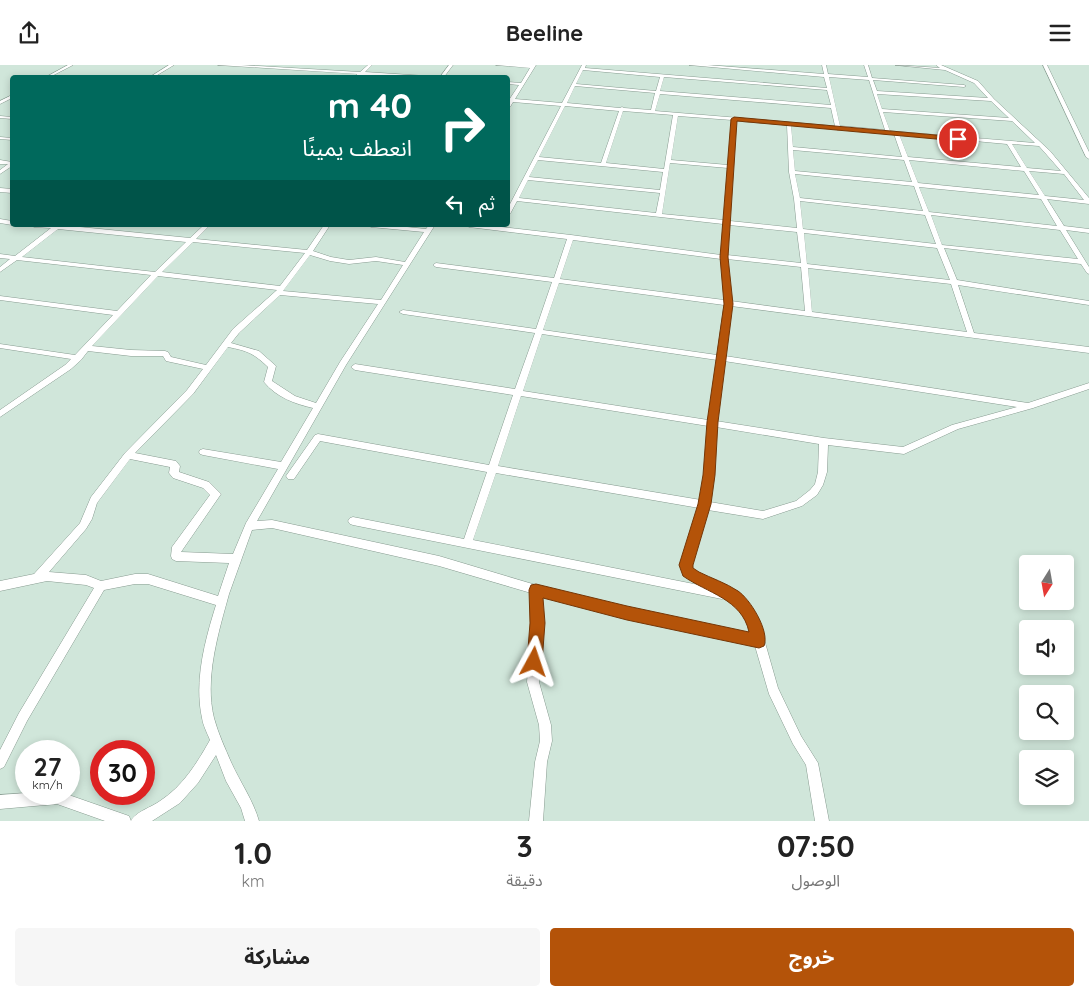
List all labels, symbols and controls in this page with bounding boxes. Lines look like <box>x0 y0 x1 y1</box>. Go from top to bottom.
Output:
icon: share <box>15 19 43 47</box>
text: Beeline <box>506 19 583 47</box>
icon: menu <box>1046 19 1074 47</box>
text: 40 m <box>328 83 412 127</box>
icon: right <box>430 95 495 160</box>
pin <box>937 118 979 160</box>
icon: arrive <box>944 125 972 153</box>
text: انعطف يمينًا <box>302 134 412 162</box>
icon: left <box>441 190 469 218</box>
text: ثم <box>479 191 495 215</box>
north arrow <box>1019 555 1074 610</box>
map controls <box>1019 555 1074 805</box>
button: sound <box>1019 620 1074 675</box>
position arrow <box>507 635 559 687</box>
button: search <box>1019 685 1074 740</box>
speed limit sign: 30 <box>90 740 155 805</box>
button: layers <box>1019 750 1074 805</box>
text: 27 <box>34 751 61 782</box>
text: km/h <box>32 777 63 792</box>
text: 3 <box>516 827 533 865</box>
text: 07:50 <box>777 827 855 865</box>
text: 1.0 <box>234 834 272 872</box>
text: دقيقة <box>506 870 543 890</box>
text: الوصول <box>792 870 840 890</box>
text: km <box>242 871 265 891</box>
button: مشاركة <box>15 928 540 986</box>
button: خروج <box>550 928 1074 986</box>

